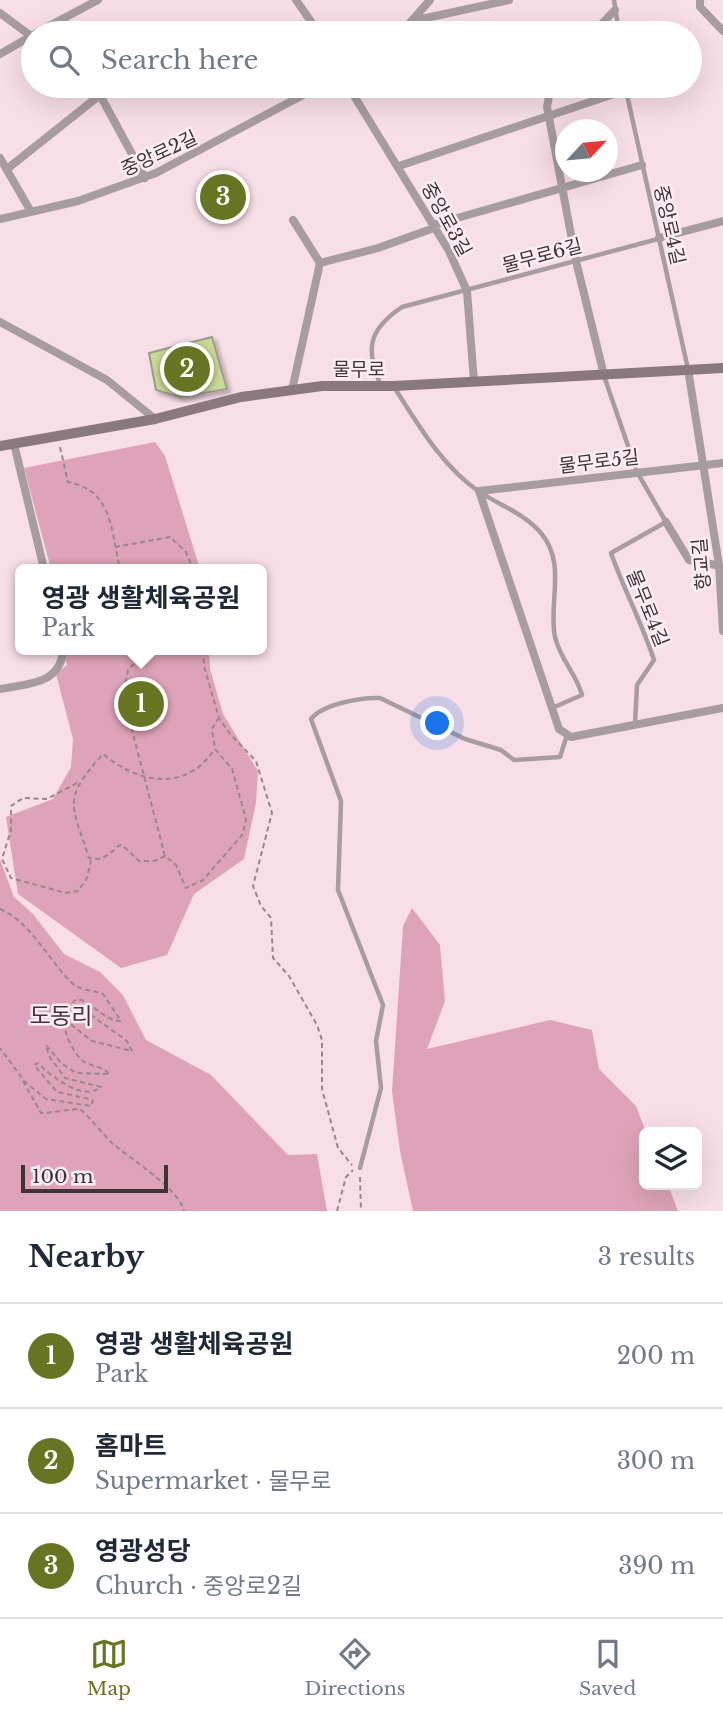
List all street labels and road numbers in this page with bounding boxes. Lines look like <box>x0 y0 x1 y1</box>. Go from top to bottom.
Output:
street label: 중앙로2길 <box>117 126 201 181</box>
street label: 중앙로3길 <box>417 178 476 261</box>
street label: 중앙로4길 <box>649 183 690 267</box>
street label: 물무로6길 <box>499 234 585 277</box>
street label: 물무로 <box>333 358 385 381</box>
street label: 물무로5길 <box>558 445 641 478</box>
street label: 향교길 <box>688 537 715 591</box>
street label: 물무로4길 <box>622 566 673 650</box>

